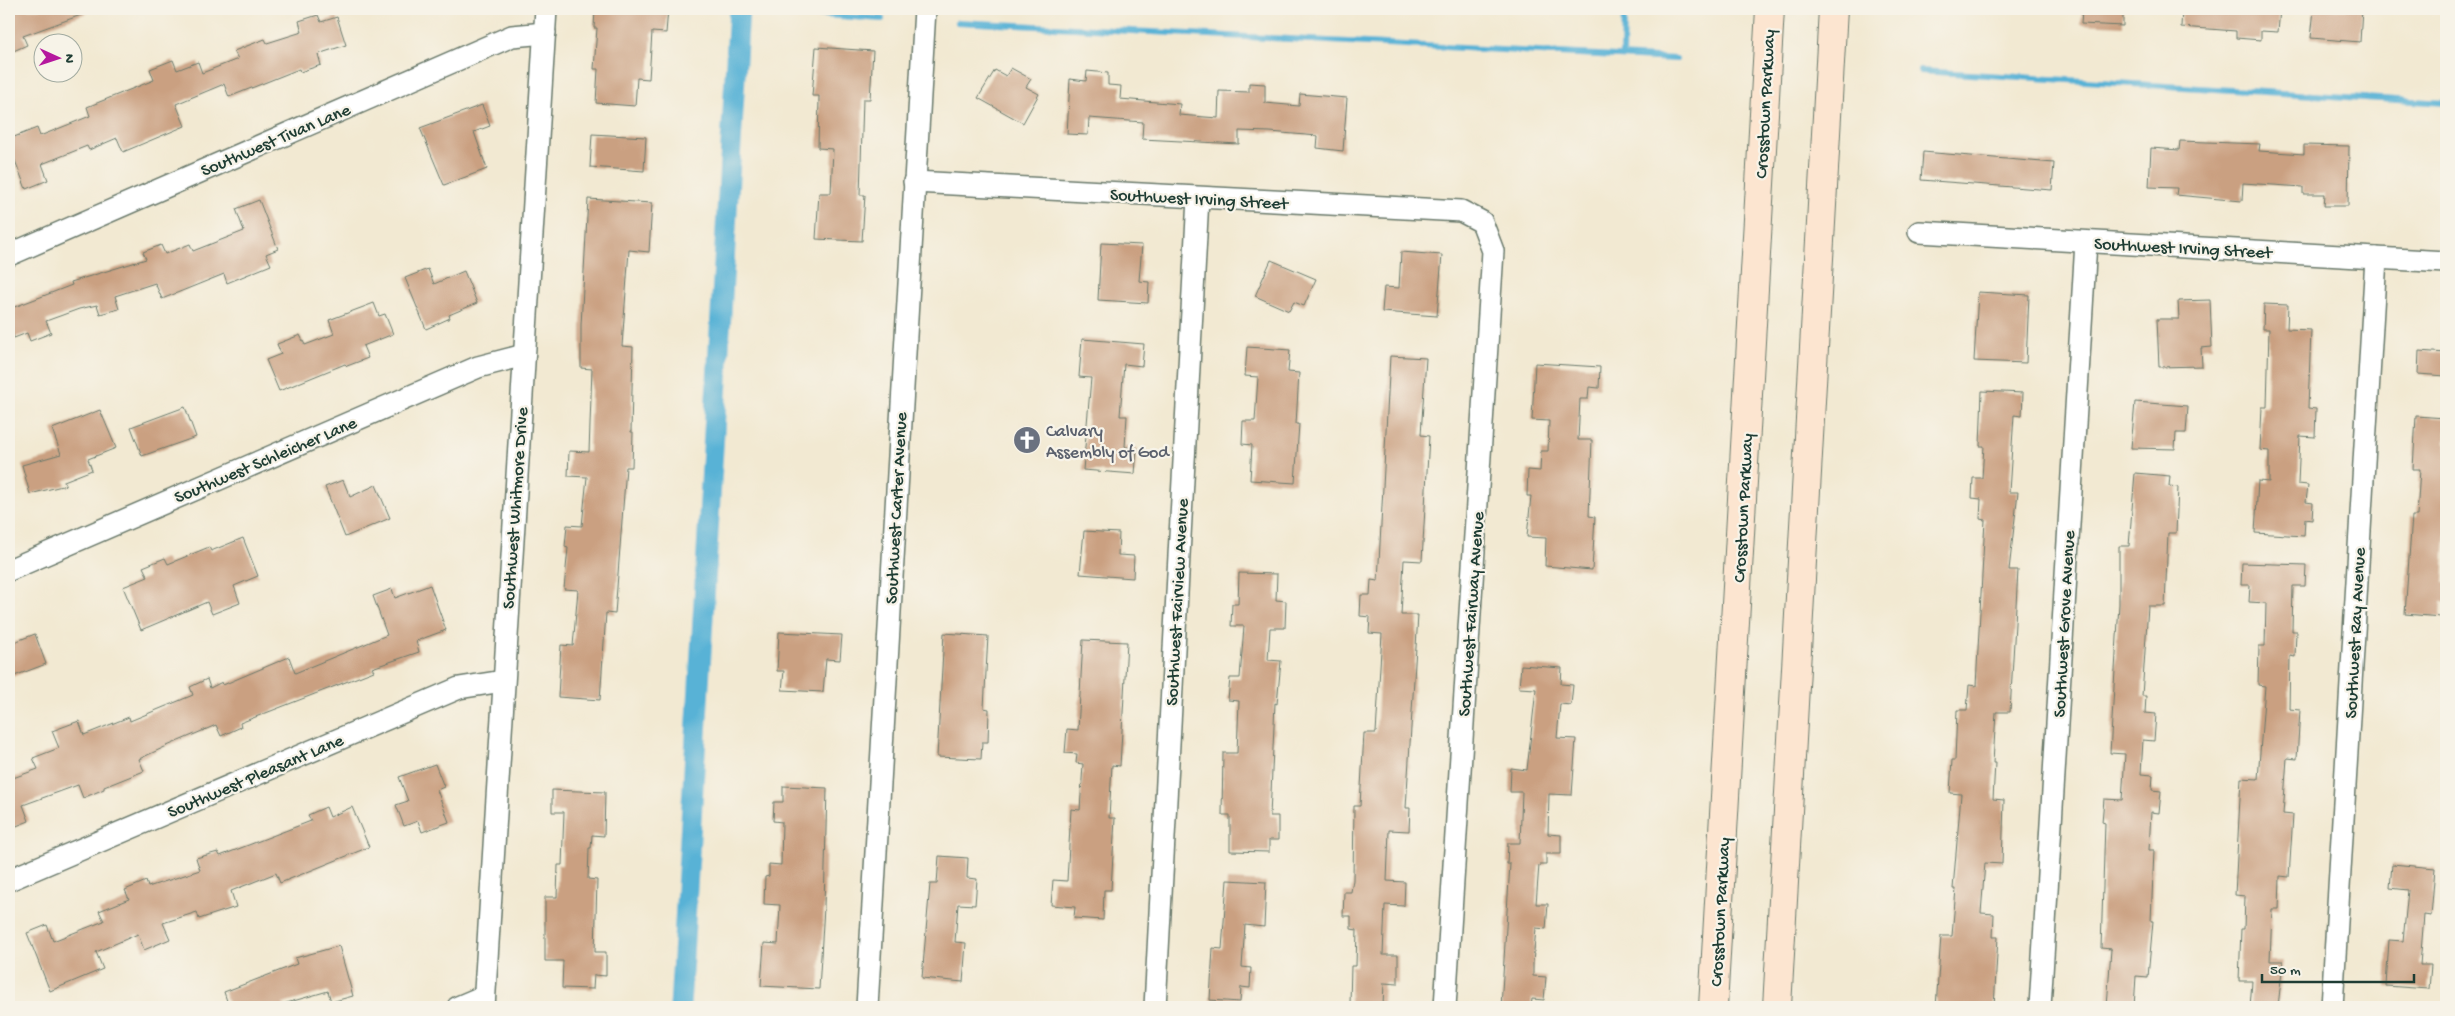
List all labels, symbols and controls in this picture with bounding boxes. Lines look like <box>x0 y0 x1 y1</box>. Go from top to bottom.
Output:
street label: Crosstown Parkway <box>1752 29 1781 179</box>
north arrow <box>32 32 82 82</box>
text: N <box>60 54 77 64</box>
street label: Southwest Tivan Lane <box>198 100 355 182</box>
street label: Southwest Irving Street <box>1109 185 1290 216</box>
street label: Southwest Irving Street <box>2093 234 2274 265</box>
street label: Southwest Whitmore Drive <box>499 406 534 610</box>
street label: Southwest Carter Avenue <box>882 411 913 605</box>
street label: Southwest Schleicher Lane <box>172 413 361 509</box>
place label: Calvary Assembly of God <box>1046 422 1170 464</box>
church icon: Calvary Assembly of God <box>1012 425 1042 455</box>
street label: Crosstown Parkway <box>1730 433 1759 583</box>
street label: Southwest Fairview Avenue <box>1163 497 1194 706</box>
street label: Southwest Fairway Avenue <box>1455 510 1490 717</box>
street label: Southwest Grove Avenue <box>2050 529 2081 718</box>
street label: Southwest Ray Avenue <box>2342 546 2372 719</box>
street label: Southwest Pleasant Lane <box>165 730 348 824</box>
street label: Crosstown Parkway <box>1707 837 1736 987</box>
scale bar <box>2262 951 2415 983</box>
text: 50 m <box>2270 962 2301 980</box>

